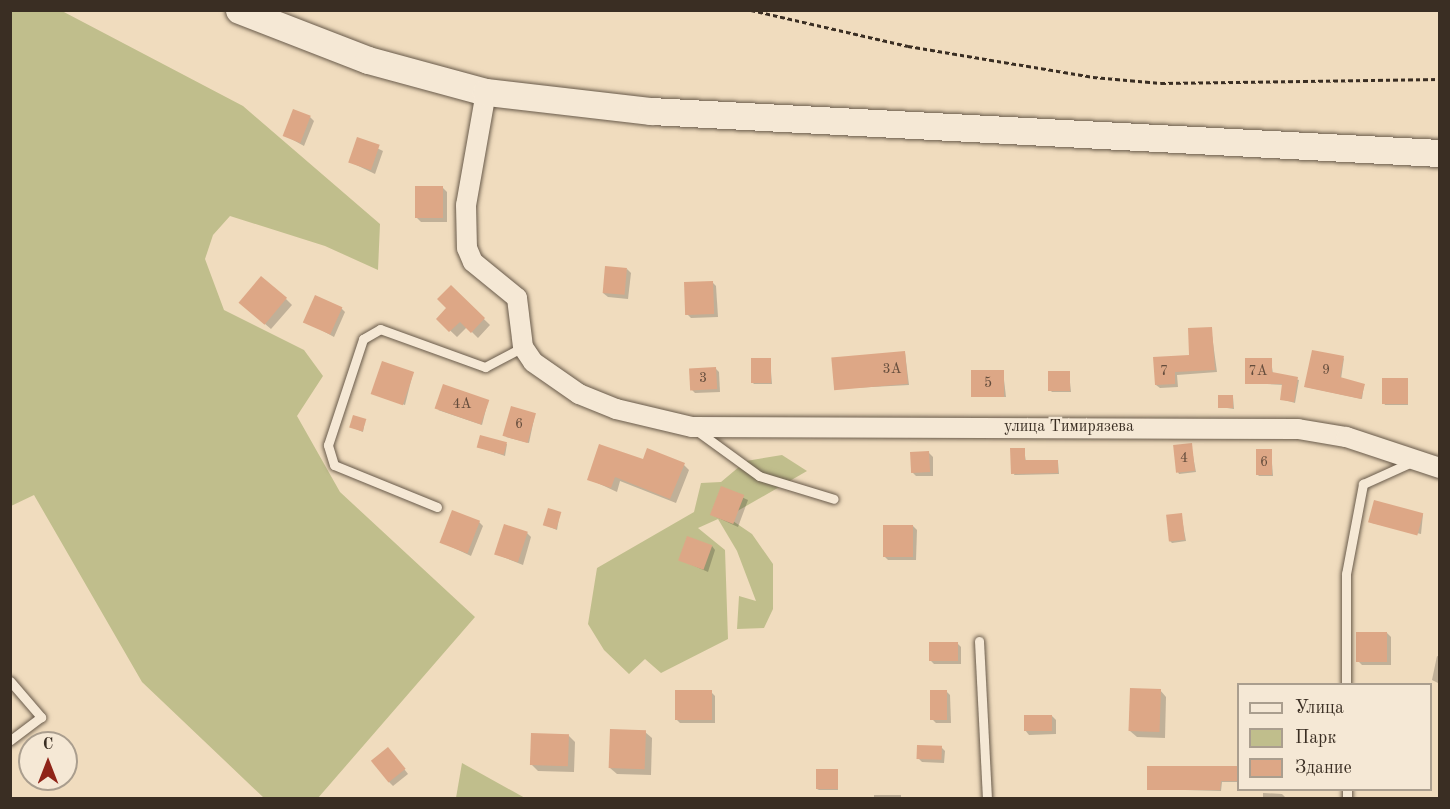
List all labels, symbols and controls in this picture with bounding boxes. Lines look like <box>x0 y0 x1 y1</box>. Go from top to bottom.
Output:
house number: 3А <box>883 361 901 377</box>
house number: 9 <box>1322 362 1330 378</box>
house number: 7 <box>1160 363 1168 379</box>
house number: 7А <box>1249 363 1267 379</box>
house number: 3 <box>699 370 707 386</box>
house number: 5 <box>984 375 992 391</box>
house number: 4А <box>453 396 471 412</box>
house number: 6 <box>515 416 523 432</box>
street label: улица Тимирязева <box>1004 417 1134 437</box>
house number: 4 <box>1180 450 1188 466</box>
house number: 6 <box>1260 454 1268 470</box>
legend <box>1237 683 1432 791</box>
text: Улица <box>1295 699 1344 717</box>
text: Парк <box>1295 729 1336 747</box>
north arrow <box>18 731 78 791</box>
text: С <box>43 737 53 753</box>
text: Здание <box>1295 759 1352 777</box>

